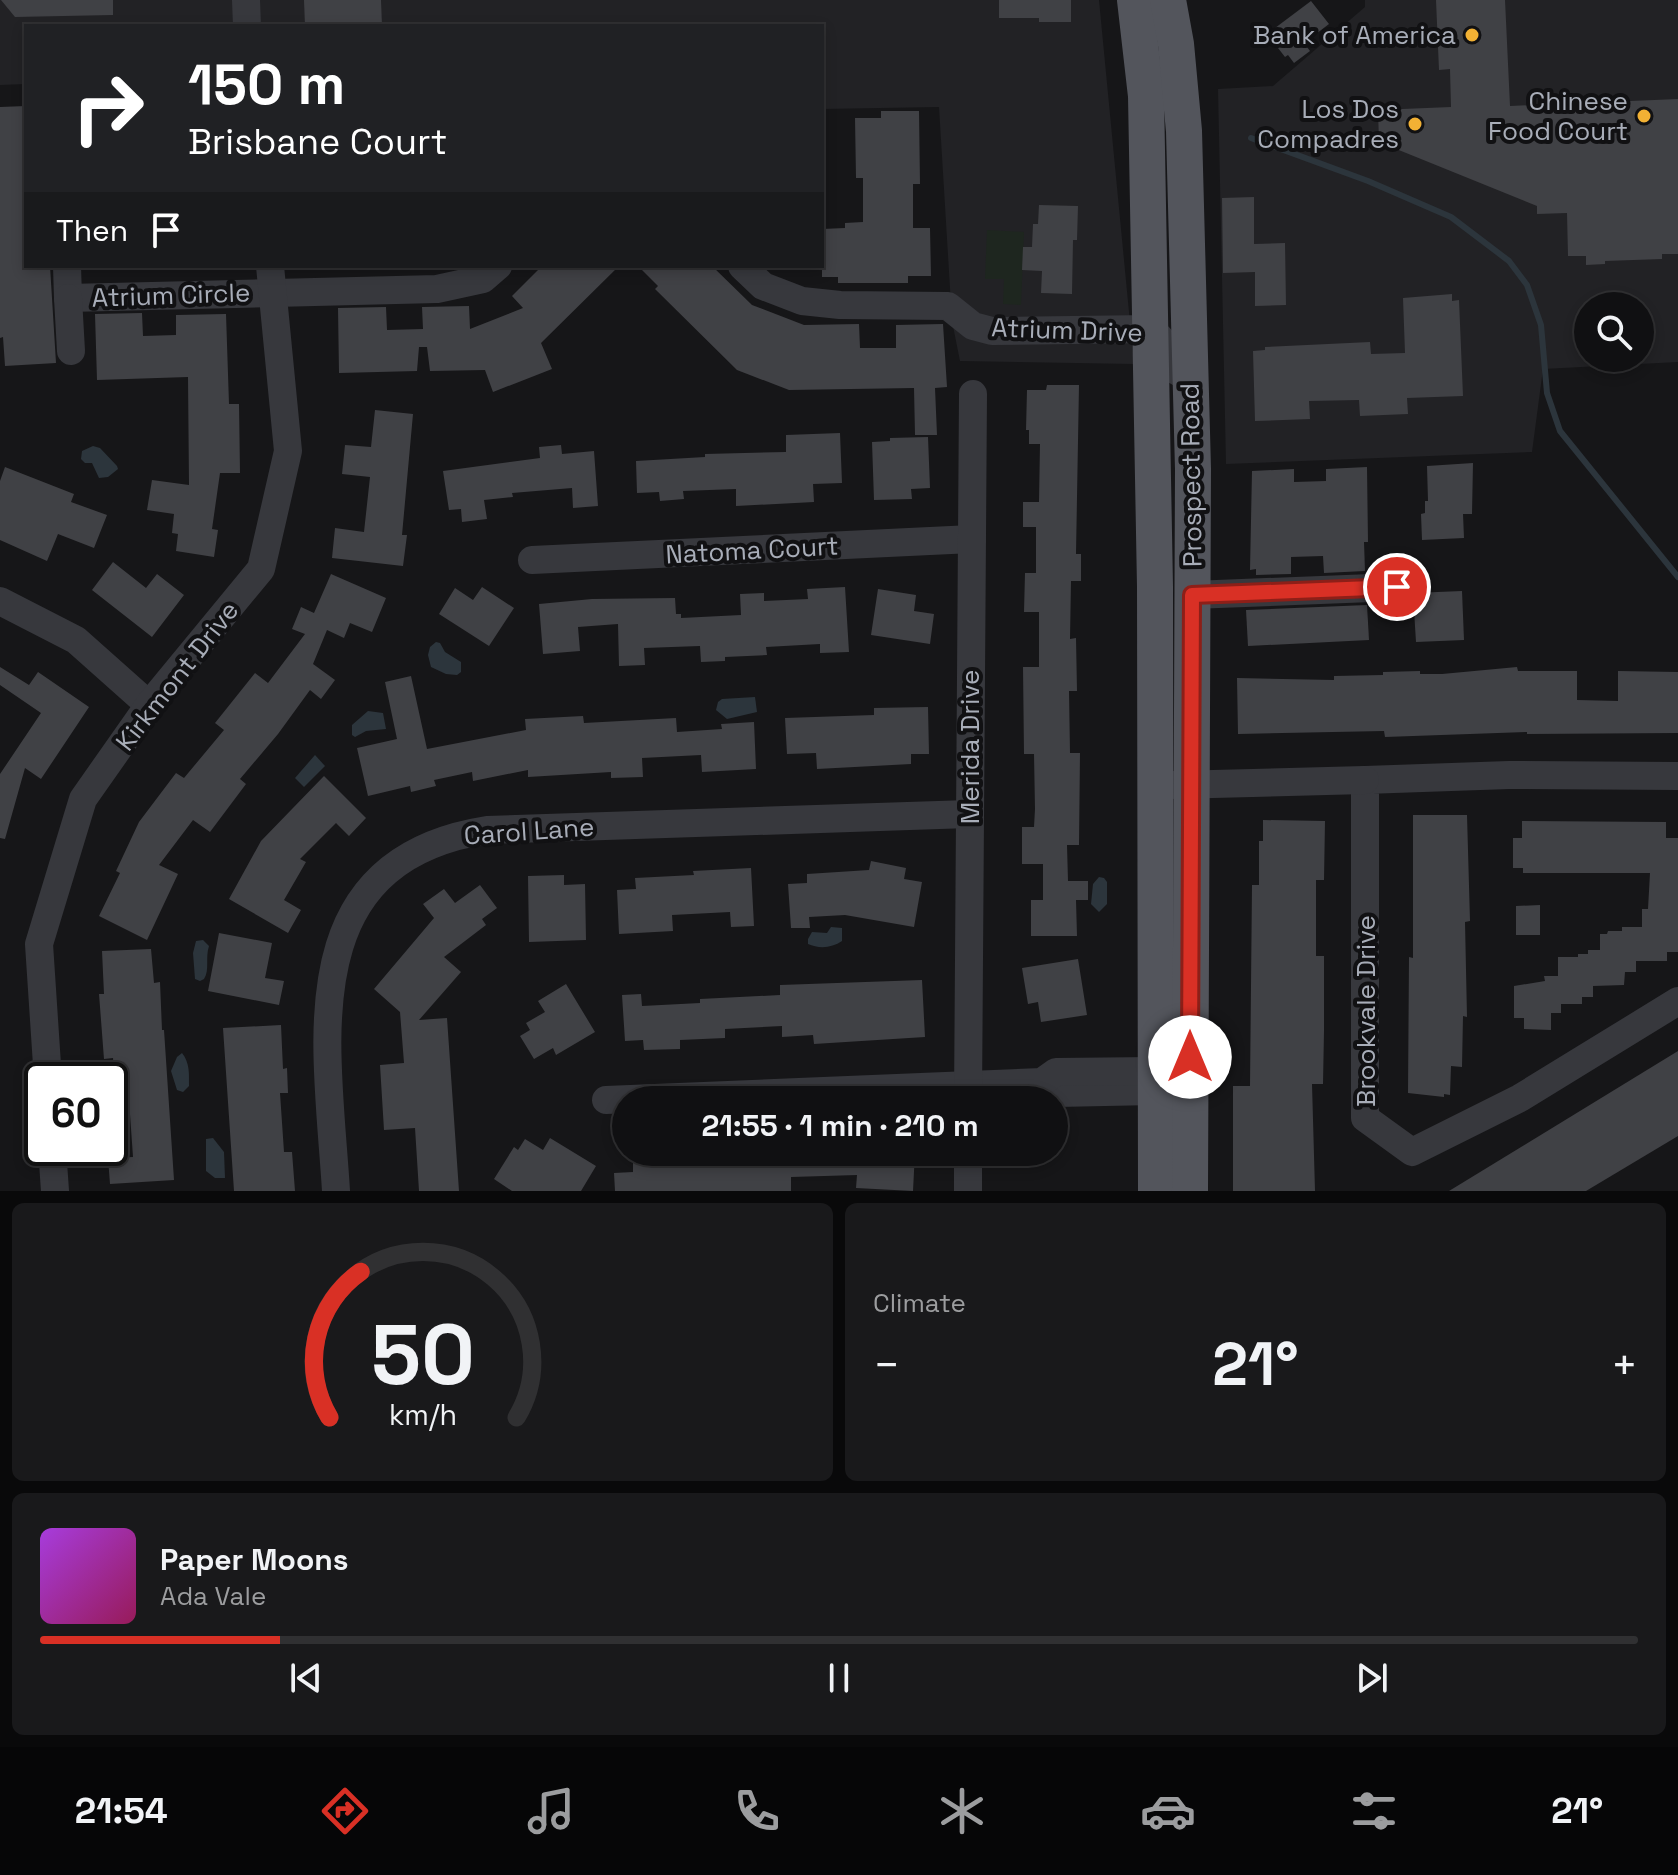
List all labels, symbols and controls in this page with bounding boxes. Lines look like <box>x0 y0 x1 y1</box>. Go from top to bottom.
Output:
place label: Bank of America <box>1253 18 1456 52</box>
marker: Bank of America <box>1463 26 1481 44</box>
text: 150 m <box>188 49 345 120</box>
icon: right <box>56 56 160 160</box>
place label: Chinese Food Court <box>1488 84 1628 148</box>
place label: Los Dos Compadres <box>1257 92 1399 156</box>
marker: Chinese Food Court <box>1635 107 1653 125</box>
marker: Los Dos Compadres <box>1406 115 1424 133</box>
text: Brisbane Court <box>188 119 447 165</box>
icon: arrive <box>144 208 188 252</box>
text: Then <box>56 211 128 250</box>
street label: Atrium Circle <box>91 275 251 315</box>
map controls <box>1574 292 1654 372</box>
button: search <box>1574 292 1654 372</box>
street label: Atrium Drive <box>991 310 1143 350</box>
street label: Prospect Road <box>1172 383 1210 567</box>
street label: Natoma Court <box>665 528 839 572</box>
pin <box>1363 553 1431 621</box>
icon: arrive <box>1375 565 1419 609</box>
street label: Kirkmont Drive <box>108 594 246 758</box>
street label: Merida Drive <box>953 670 987 824</box>
street label: Carol Lane <box>463 809 595 853</box>
street label: Brookvale Drive <box>1349 915 1383 1107</box>
position arrow <box>1148 1015 1232 1099</box>
speed limit sign: 60 <box>24 1062 128 1166</box>
text: 21:55 · 1 min · 210 m <box>701 1106 979 1145</box>
text: Climate <box>873 1286 966 1320</box>
text: 50 <box>371 1302 474 1408</box>
text: 21° <box>1212 1326 1299 1403</box>
text: − <box>873 1337 900 1393</box>
text: + <box>1611 1337 1638 1393</box>
text: km/h <box>388 1397 457 1433</box>
text: Paper Moons <box>160 1540 349 1579</box>
text: Ada Vale <box>160 1579 266 1613</box>
icon: previous <box>284 1656 328 1700</box>
icon: pause <box>817 1656 861 1700</box>
icon: next <box>1350 1656 1394 1700</box>
icon: directions <box>317 1783 373 1839</box>
icon: music <box>523 1783 579 1839</box>
icon: phone <box>729 1783 785 1839</box>
icon: climate <box>934 1783 990 1839</box>
icon: car <box>1140 1783 1196 1839</box>
icon: filters <box>1346 1783 1402 1839</box>
text: 21:54 <box>75 1788 168 1834</box>
text: 21° <box>1551 1788 1603 1834</box>

